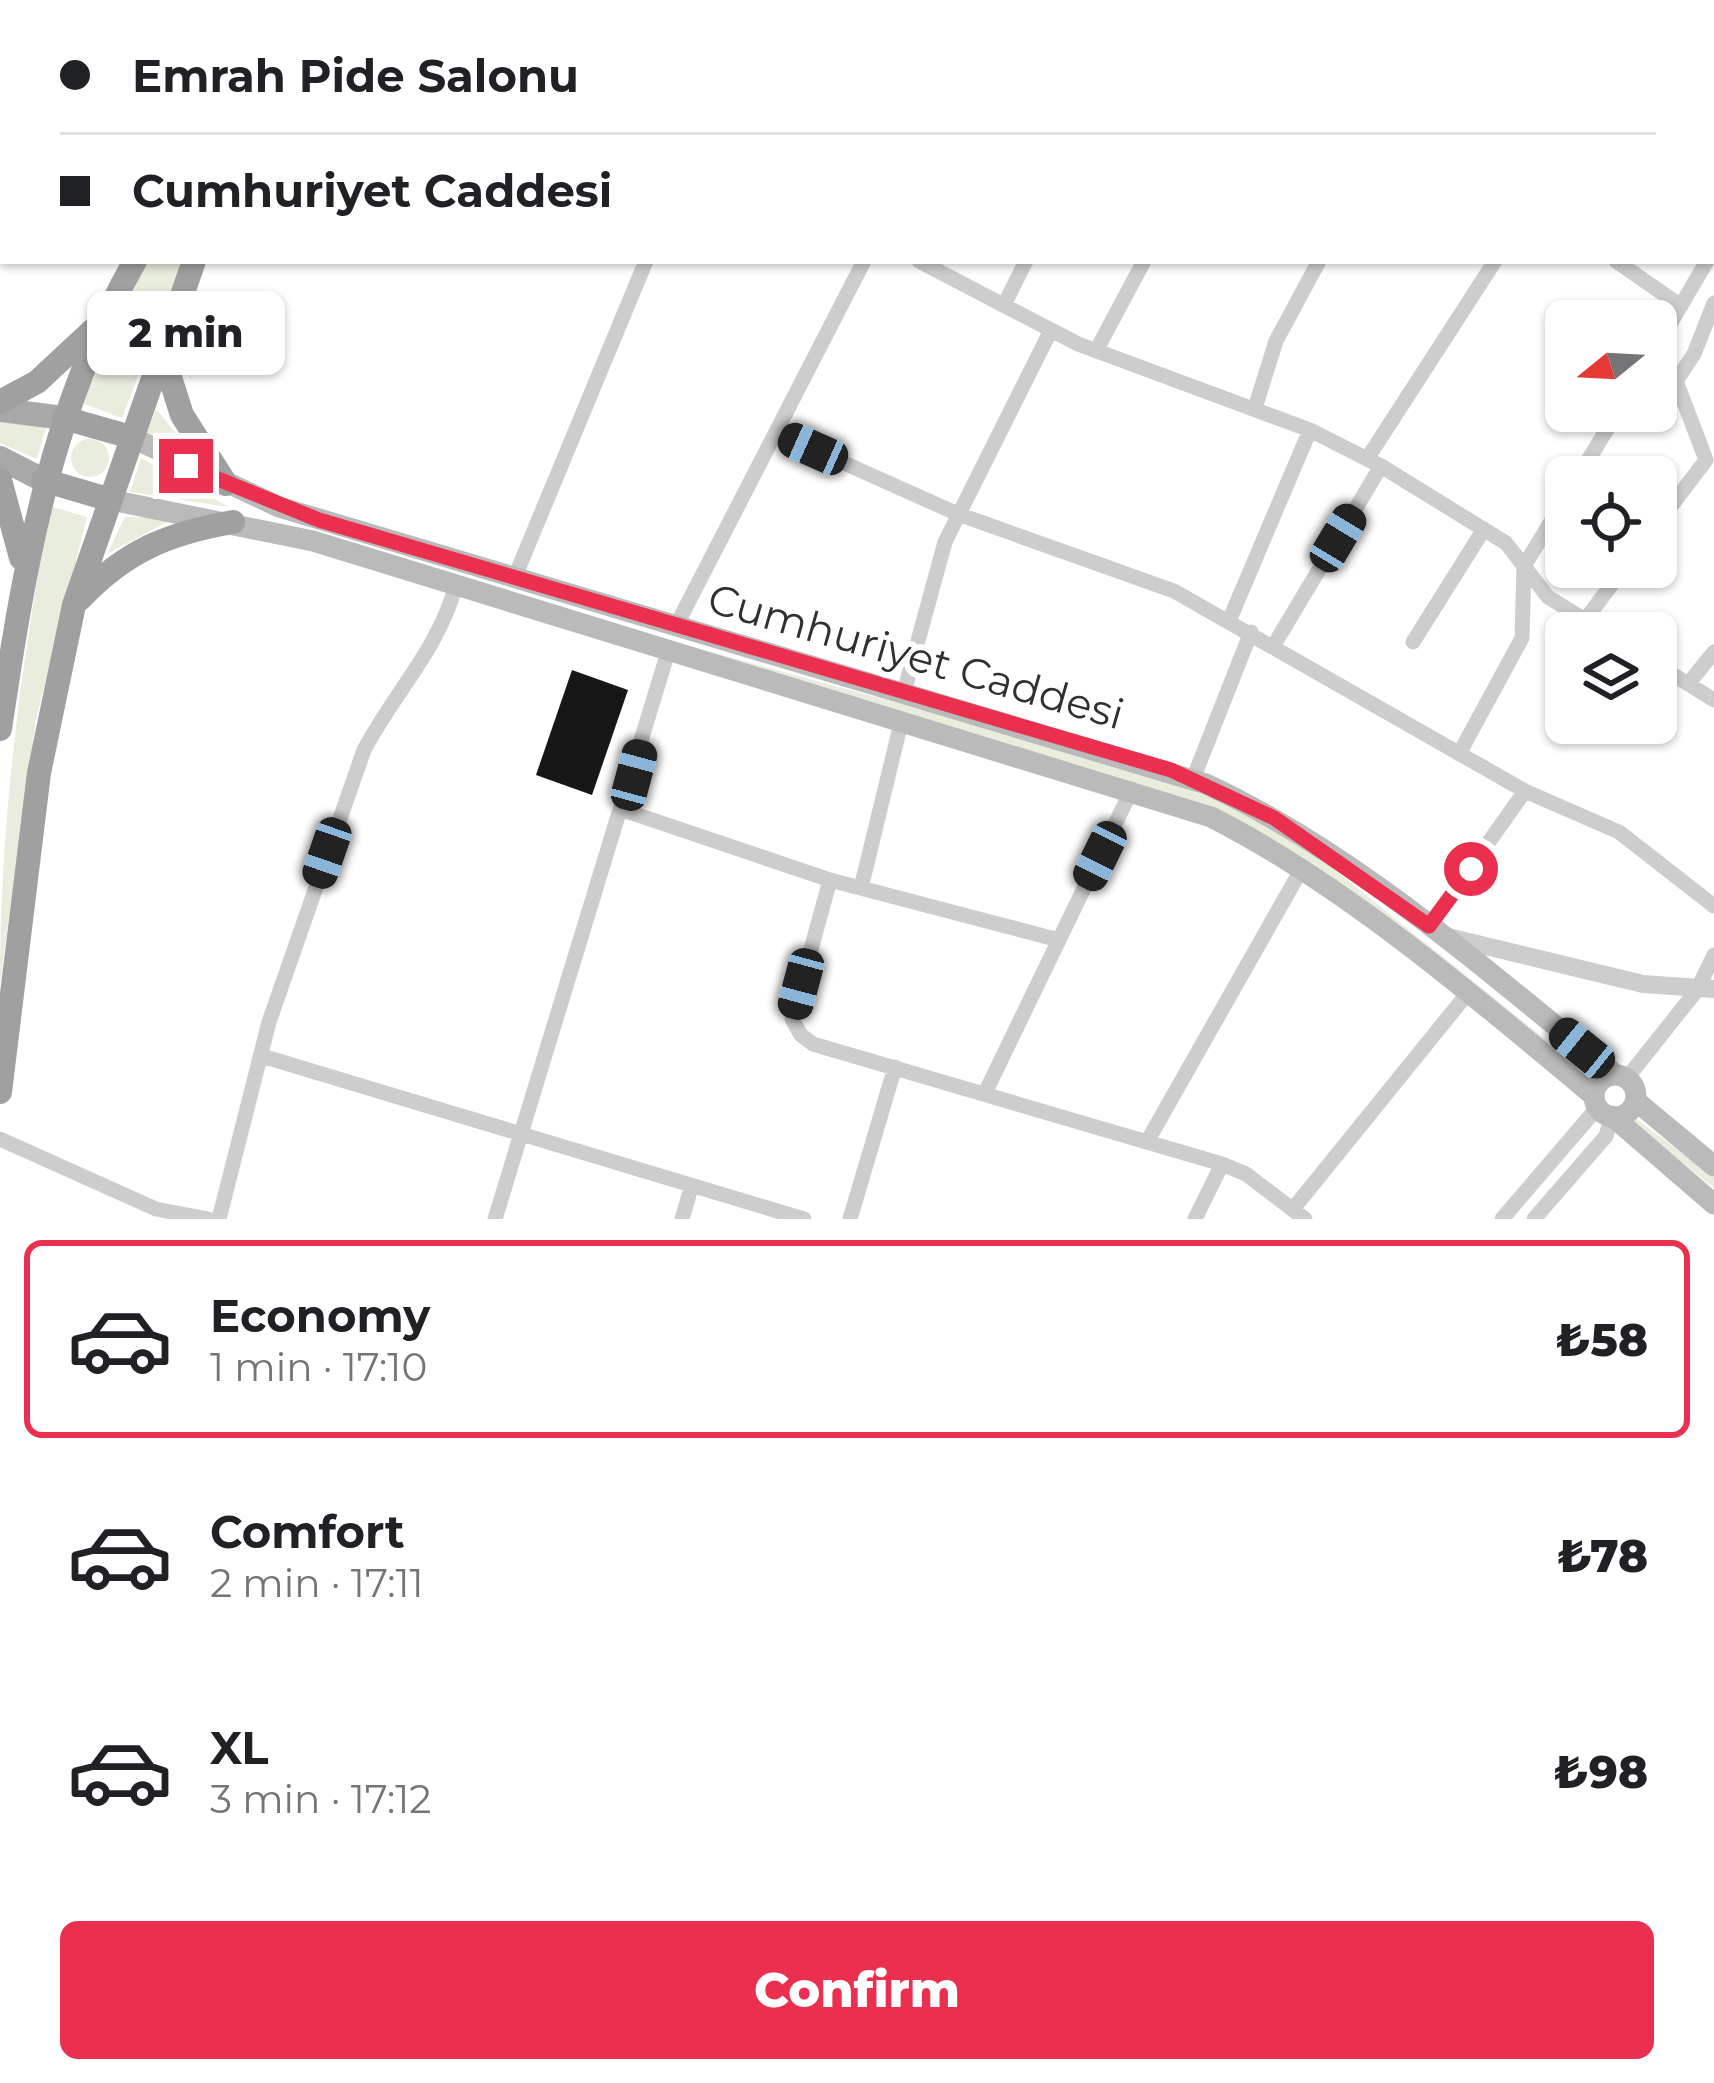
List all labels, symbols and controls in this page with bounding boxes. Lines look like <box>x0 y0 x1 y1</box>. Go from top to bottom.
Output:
text: Emrah Pide Salonu <box>132 48 579 103</box>
text: Cumhuriyet Caddesi <box>132 163 612 218</box>
callout: 2 min <box>87 292 285 376</box>
north arrow <box>1545 300 1677 432</box>
map controls <box>1545 300 1677 744</box>
text: 2 min <box>129 309 243 357</box>
car <box>773 418 853 480</box>
route end <box>159 439 213 493</box>
button: locate <box>1545 456 1677 588</box>
car <box>1304 498 1372 578</box>
street label: Cumhuriyet Caddesi <box>702 572 1130 740</box>
button: layers <box>1545 612 1677 744</box>
car <box>607 736 661 814</box>
car <box>298 813 356 893</box>
car <box>1068 816 1132 896</box>
route start <box>1444 842 1498 896</box>
car <box>774 945 828 1023</box>
car <box>1543 1011 1621 1085</box>
icon: car <box>66 1285 174 1393</box>
text: Economy <box>210 1288 430 1343</box>
text: ₺58 <box>1556 1312 1648 1367</box>
text: 1 min · 17:10 <box>210 1343 427 1391</box>
icon: car <box>66 1501 174 1609</box>
text: Comfort <box>210 1504 405 1559</box>
text: ₺78 <box>1557 1528 1648 1583</box>
text: 2 min · 17:11 <box>210 1559 424 1607</box>
icon: car <box>66 1717 174 1825</box>
text: XL <box>210 1720 268 1775</box>
text: ₺98 <box>1554 1744 1648 1799</box>
text: 3 min · 17:12 <box>210 1775 431 1823</box>
button: Confirm <box>60 1921 1654 2059</box>

